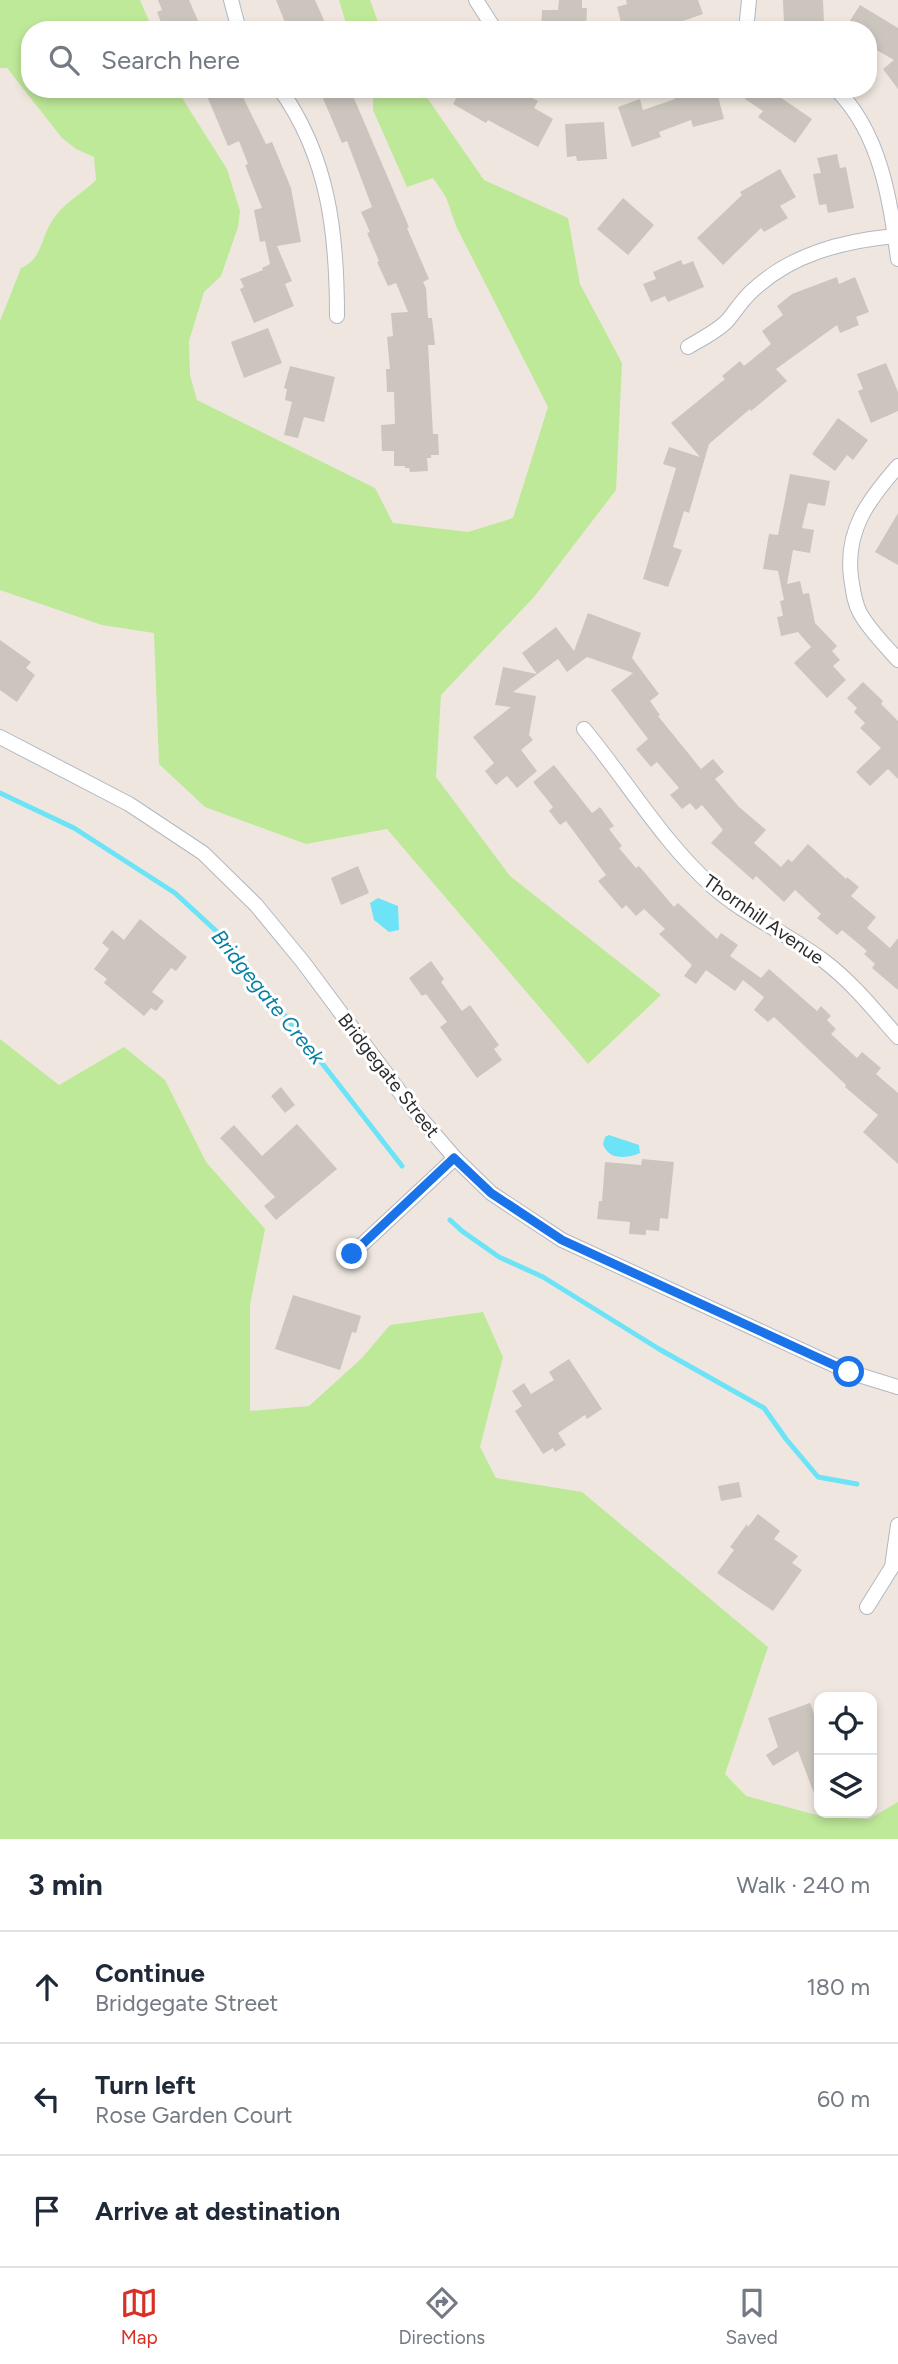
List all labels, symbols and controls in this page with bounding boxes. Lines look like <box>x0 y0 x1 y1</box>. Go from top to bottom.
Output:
search box <box>21 21 877 98</box>
icon: search <box>45 41 83 79</box>
text: Search here <box>101 44 240 76</box>
street label: Thornhill Avenue <box>699 869 828 969</box>
water label: Bridgegate Creek <box>206 924 331 1070</box>
street label: Bridgegate Street <box>333 1009 444 1142</box>
route end <box>336 1238 367 1269</box>
route start <box>833 1356 864 1387</box>
map controls <box>814 1692 877 1818</box>
button: locate <box>814 1692 877 1755</box>
button: layers <box>814 1755 877 1818</box>
text: 3 min <box>28 1866 103 1903</box>
text: Walk · 240 m <box>737 1871 870 1899</box>
text: Continue <box>95 1957 205 1989</box>
icon: ahead <box>28 1968 66 2006</box>
text: 180 m <box>806 1973 870 2001</box>
text: Bridgegate Street <box>95 1989 278 2017</box>
text: Turn left <box>95 2069 196 2101</box>
icon: left <box>28 2080 66 2118</box>
text: 60 m <box>817 2085 870 2113</box>
text: Rose Garden Court <box>95 2101 292 2129</box>
icon: arrive <box>28 2192 66 2230</box>
text: Arrive at destination <box>95 2195 340 2227</box>
tab: Map <box>120 2284 158 2349</box>
tab: Directions <box>398 2284 485 2349</box>
tab: Saved <box>725 2284 778 2349</box>

